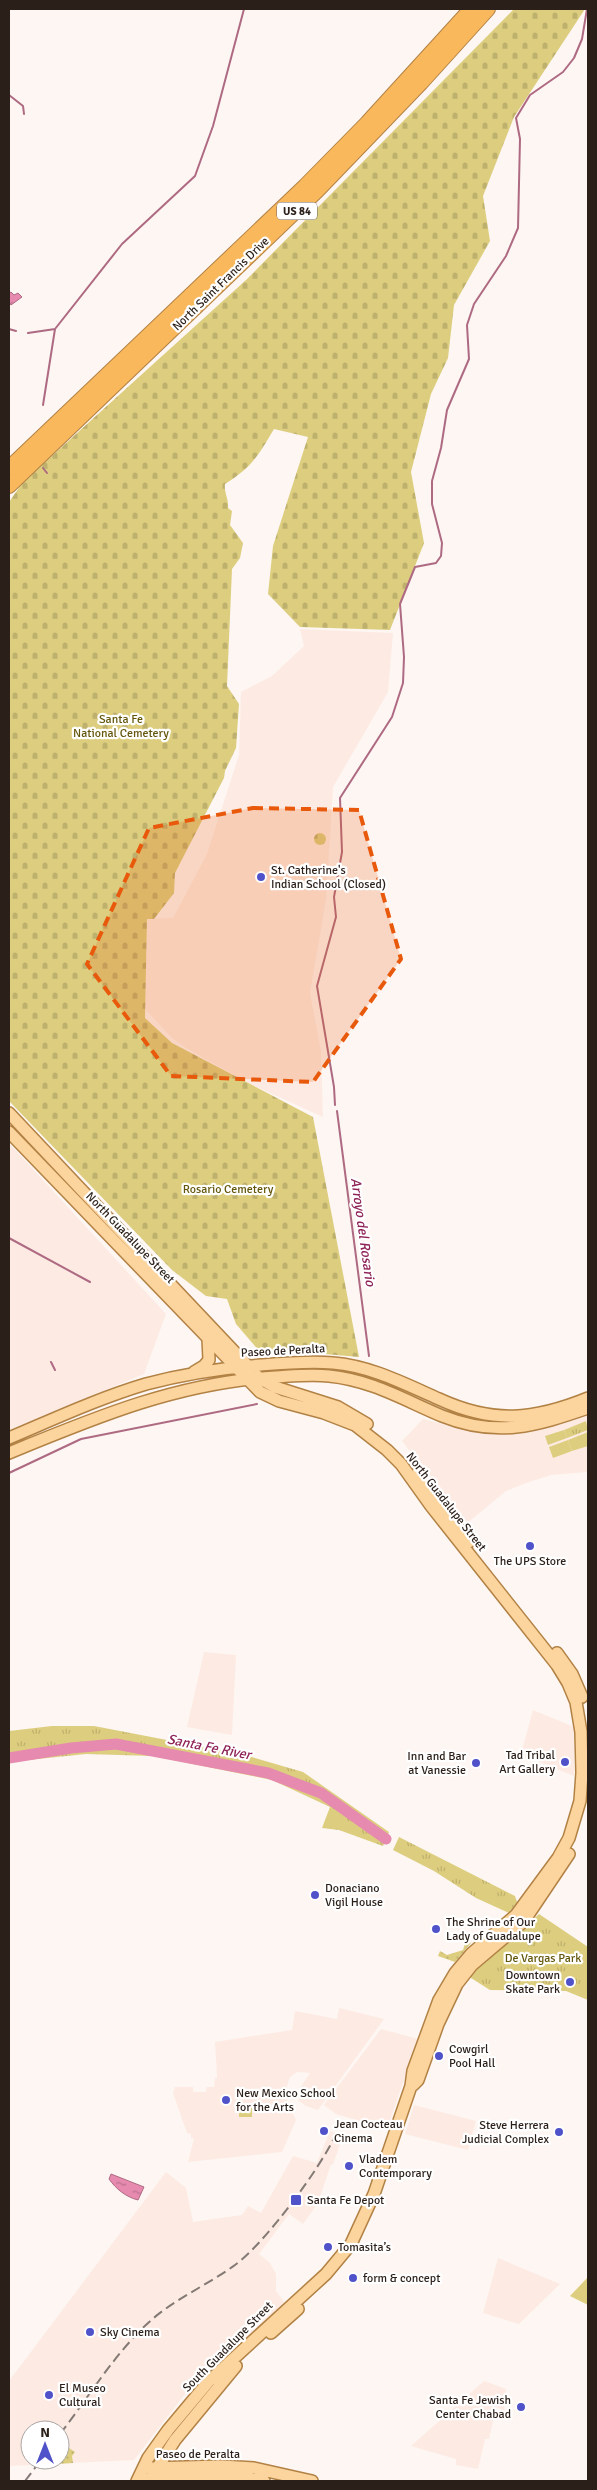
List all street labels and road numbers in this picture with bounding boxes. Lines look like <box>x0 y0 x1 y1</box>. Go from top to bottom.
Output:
road number: US 84 <box>277 202 317 220</box>
street label: North Saint Francis Drive <box>170 234 272 334</box>
street label: North Guadalupe Street <box>82 1189 178 1287</box>
street label: Paseo de Peralta <box>241 1341 325 1361</box>
street label: North Guadalupe Street <box>403 1450 489 1554</box>
street label: South Guadalupe Street <box>180 2299 276 2395</box>
street label: Paseo de Peralta <box>156 2447 240 2462</box>

